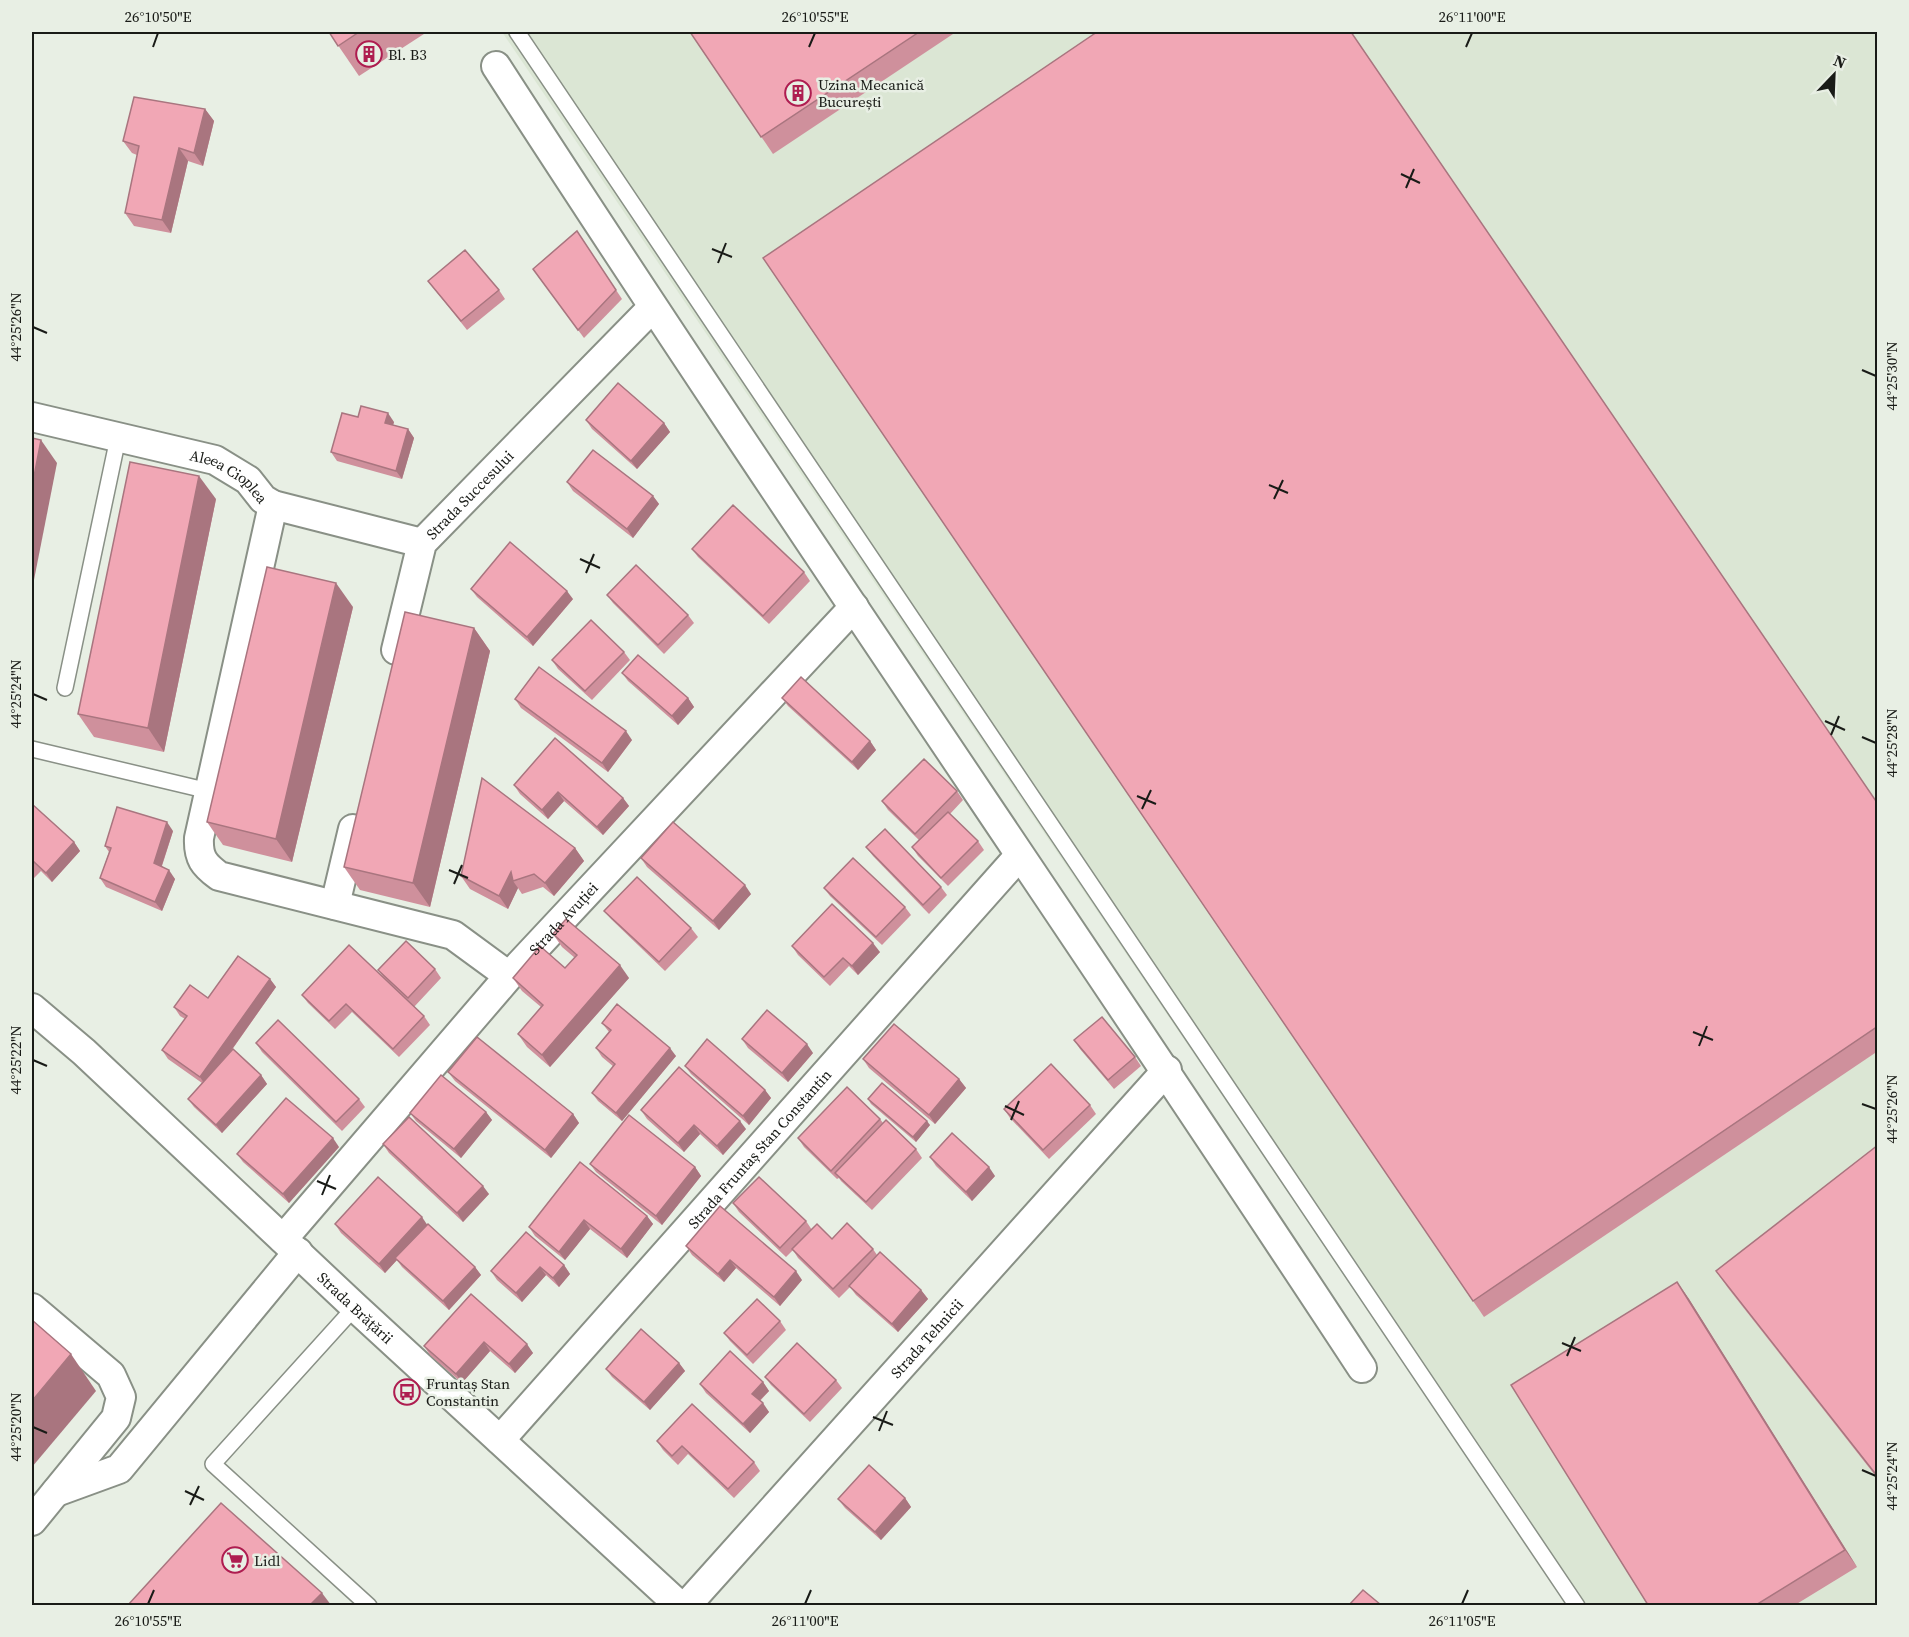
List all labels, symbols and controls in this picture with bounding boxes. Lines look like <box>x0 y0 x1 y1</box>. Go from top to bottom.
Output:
text: 26°10'50"E <box>124 6 192 27</box>
text: 26°10'55"E <box>781 6 849 27</box>
text: 26°11'00"E <box>1438 6 1506 27</box>
building icon: Bl. B3 <box>354 39 384 69</box>
place label: Bl. B3 <box>388 44 427 65</box>
north arrow <box>1804 45 1864 105</box>
text: N <box>1830 49 1850 74</box>
place label: Uzina Mecanică București <box>818 74 925 112</box>
building icon: Uzina Mecanică București <box>783 78 813 108</box>
text: 44°25'26"N <box>5 292 26 362</box>
text: 44°25'30"N <box>1881 341 1902 411</box>
street label: Aleea Cioplea <box>188 444 273 508</box>
street label: Strada Succesului <box>421 445 518 544</box>
text: 44°25'24"N <box>5 659 26 729</box>
text: 44°25'28"N <box>1881 708 1902 778</box>
street label: Strada Avuției <box>524 877 602 959</box>
text: 44°25'22"N <box>5 1025 26 1095</box>
street label: Strada Fruntaș Stan Constantin <box>683 1064 836 1233</box>
text: 44°25'26"N <box>1881 1074 1902 1144</box>
street label: Strada Brățării <box>313 1267 398 1348</box>
street label: Strada Tehnicii <box>885 1294 968 1382</box>
place label: Fruntaș Stan Constantin <box>426 1373 510 1411</box>
bus stop icon: Fruntaș Stan Constantin <box>392 1377 422 1407</box>
text: 44°25'20"N <box>5 1392 26 1462</box>
text: 44°25'24"N <box>1881 1441 1902 1511</box>
supermarket icon: Lidl <box>220 1545 250 1575</box>
place label: Lidl <box>254 1550 281 1571</box>
text: 26°10'55"E <box>114 1610 182 1631</box>
text: 26°11'00"E <box>771 1610 839 1631</box>
text: 26°11'05"E <box>1428 1610 1496 1631</box>

